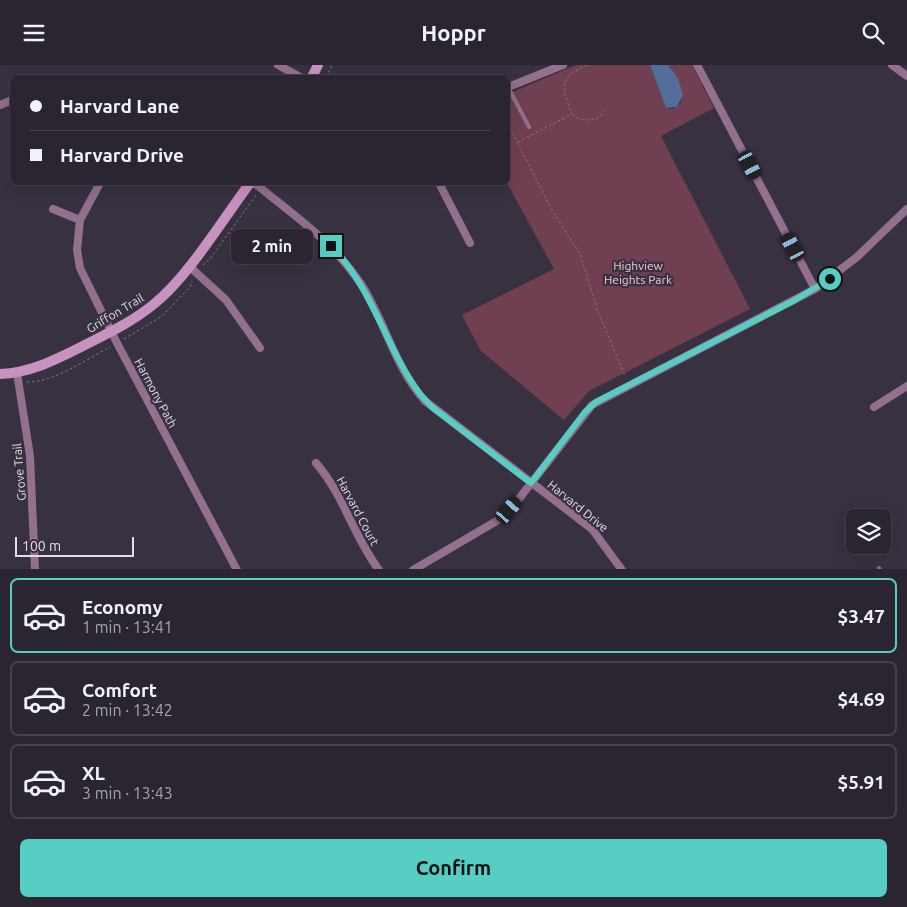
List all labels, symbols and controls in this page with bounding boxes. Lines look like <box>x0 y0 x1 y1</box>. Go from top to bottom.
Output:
icon: menu <box>20 19 48 47</box>
icon: search <box>859 19 887 47</box>
text: Hoppr <box>421 20 486 45</box>
text: Harvard Lane <box>60 95 179 117</box>
text: Harvard Drive <box>60 144 184 166</box>
car <box>736 148 763 182</box>
callout: 2 min <box>231 229 314 263</box>
car <box>779 230 806 264</box>
route end <box>320 235 342 257</box>
text: 2 min <box>252 237 292 255</box>
park label: Highview Heights Park <box>604 259 672 286</box>
route start <box>819 268 841 290</box>
street label: Griffon Trail <box>84 291 146 335</box>
street label: Harmony Path <box>132 356 180 430</box>
street label: Grove Trail <box>10 443 28 501</box>
street label: Harvard Court <box>334 474 382 548</box>
street label: Harvard Drive <box>545 478 611 534</box>
car <box>493 494 524 526</box>
map controls <box>846 509 891 554</box>
button: layers <box>846 509 891 554</box>
scale bar <box>15 535 134 558</box>
text: 100 m <box>22 538 61 554</box>
icon: car <box>22 593 67 638</box>
text: Economy <box>82 596 163 618</box>
text: $3.47 <box>837 605 885 627</box>
text: 1 min · 13:41 <box>82 618 173 636</box>
icon: car <box>22 676 67 721</box>
text: Comfort <box>82 679 157 701</box>
text: $4.69 <box>837 688 885 710</box>
text: 2 min · 13:42 <box>82 701 173 719</box>
icon: car <box>22 759 67 804</box>
text: XL <box>82 762 105 784</box>
text: $5.91 <box>837 771 885 793</box>
text: 3 min · 13:43 <box>82 784 173 802</box>
button: Confirm <box>20 839 887 897</box>

